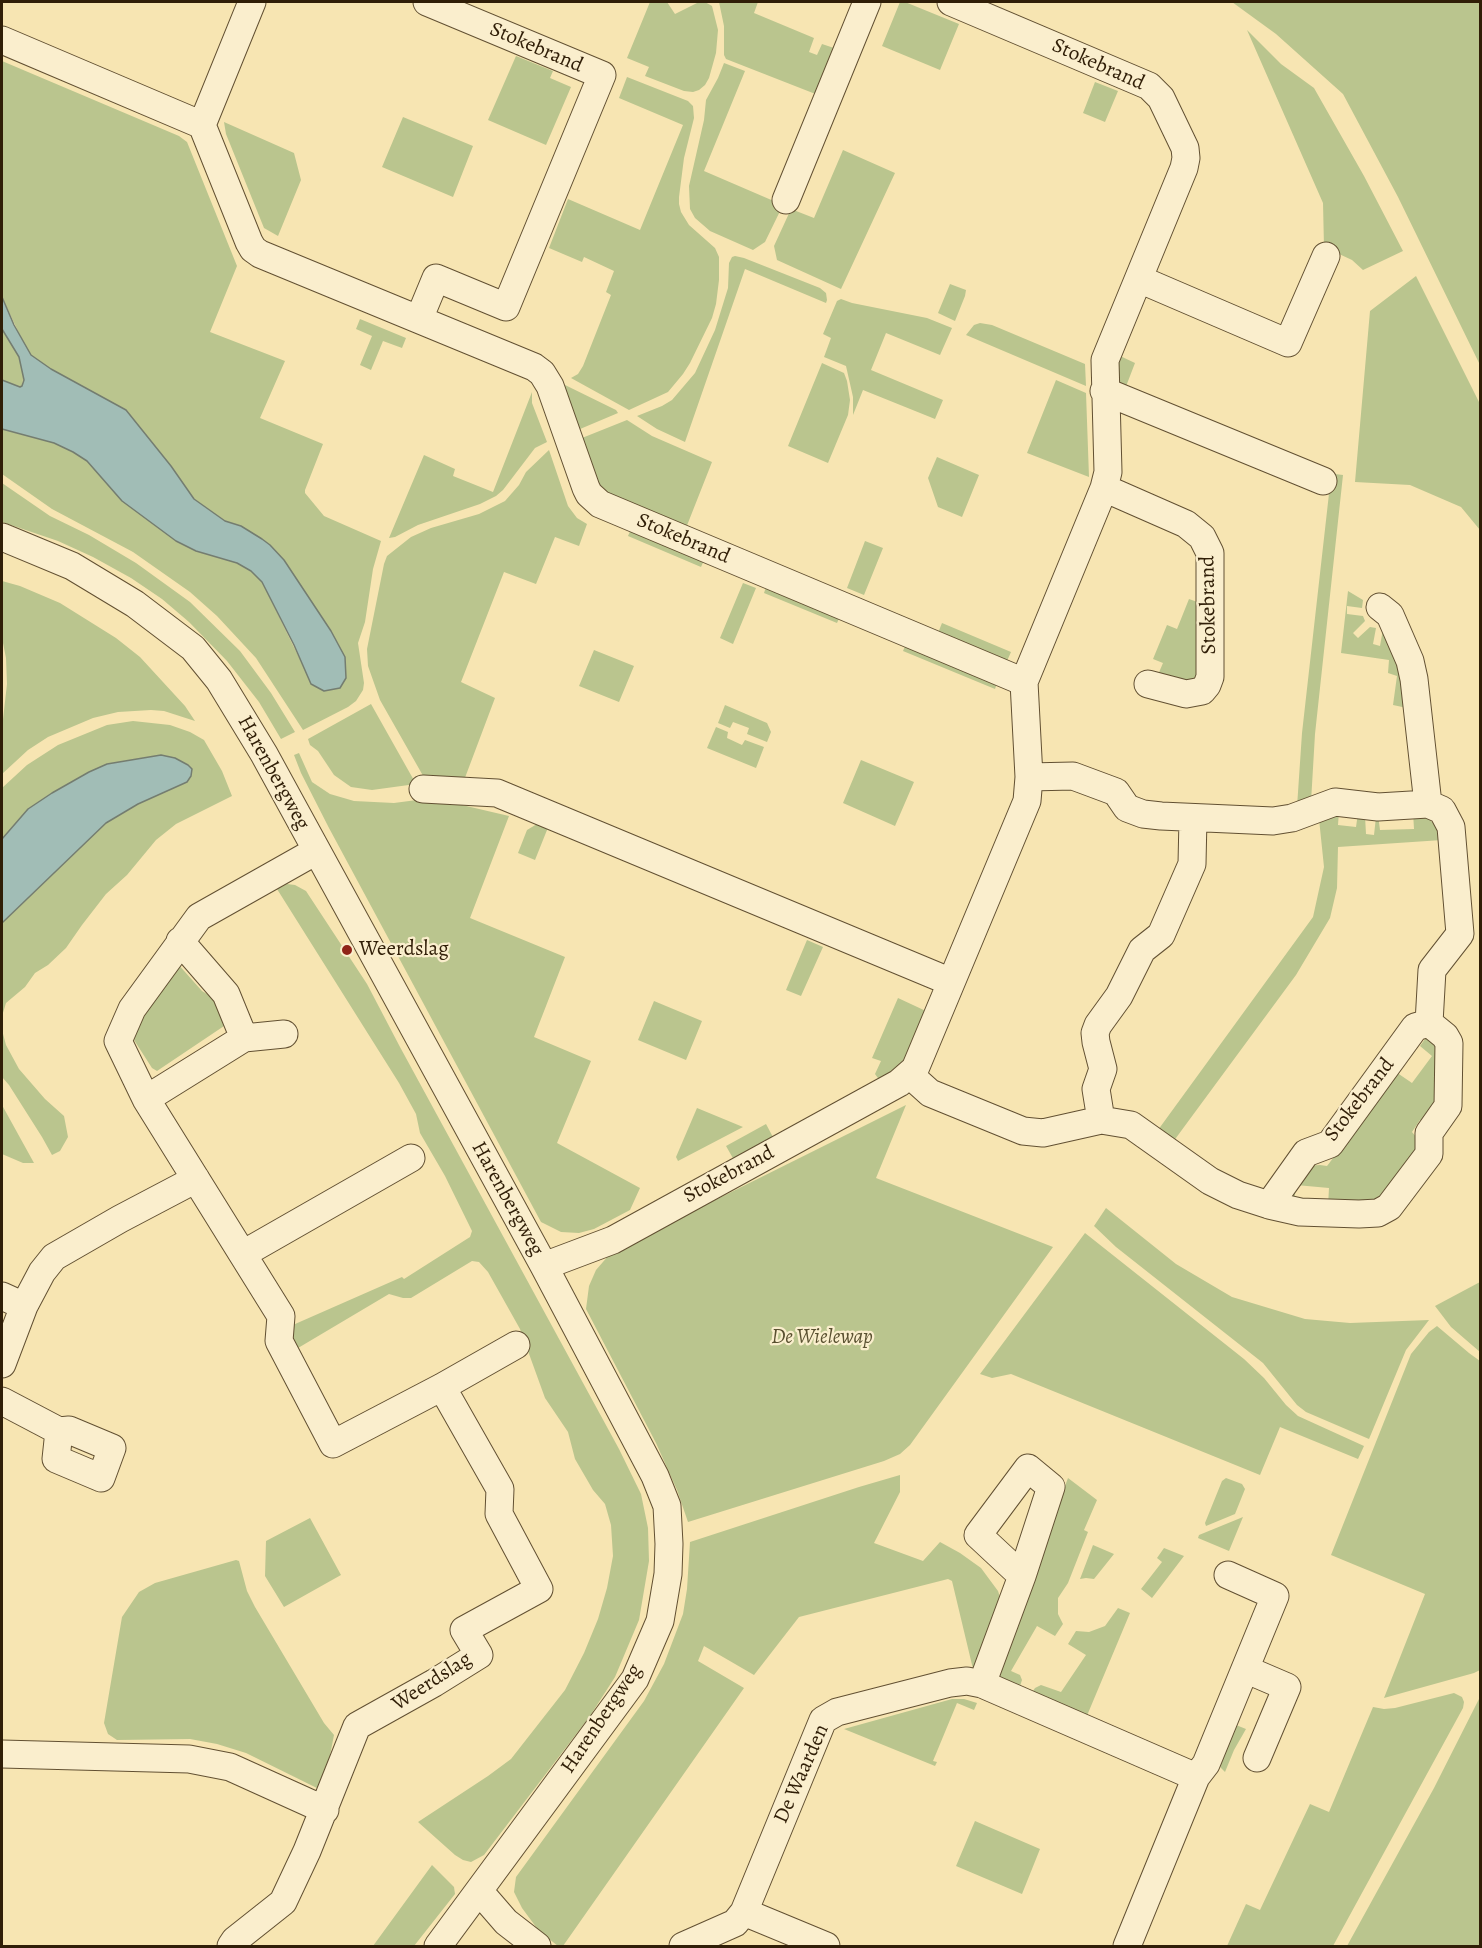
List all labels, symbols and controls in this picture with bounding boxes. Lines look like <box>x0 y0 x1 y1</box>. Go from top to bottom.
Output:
street label: Stokebrand <box>486 17 586 79</box>
street label: Stokebrand <box>1048 33 1148 97</box>
street label: Stokebrand <box>633 508 733 570</box>
street label: Stokebrand <box>1196 555 1222 655</box>
street label: Harenbergweg <box>231 711 315 835</box>
place label: Weerdslag <box>359 937 449 963</box>
marker: Weerdslag <box>340 943 354 957</box>
street label: Stokebrand <box>1320 1053 1400 1147</box>
street label: Harenbergweg <box>465 1137 549 1261</box>
street label: Stokebrand <box>679 1141 779 1209</box>
park label: De Wielewap <box>771 1325 873 1351</box>
street label: Weerdslag <box>387 1647 477 1717</box>
street label: Harenbergweg <box>556 1659 648 1779</box>
street label: De Waarden <box>769 1721 835 1827</box>

